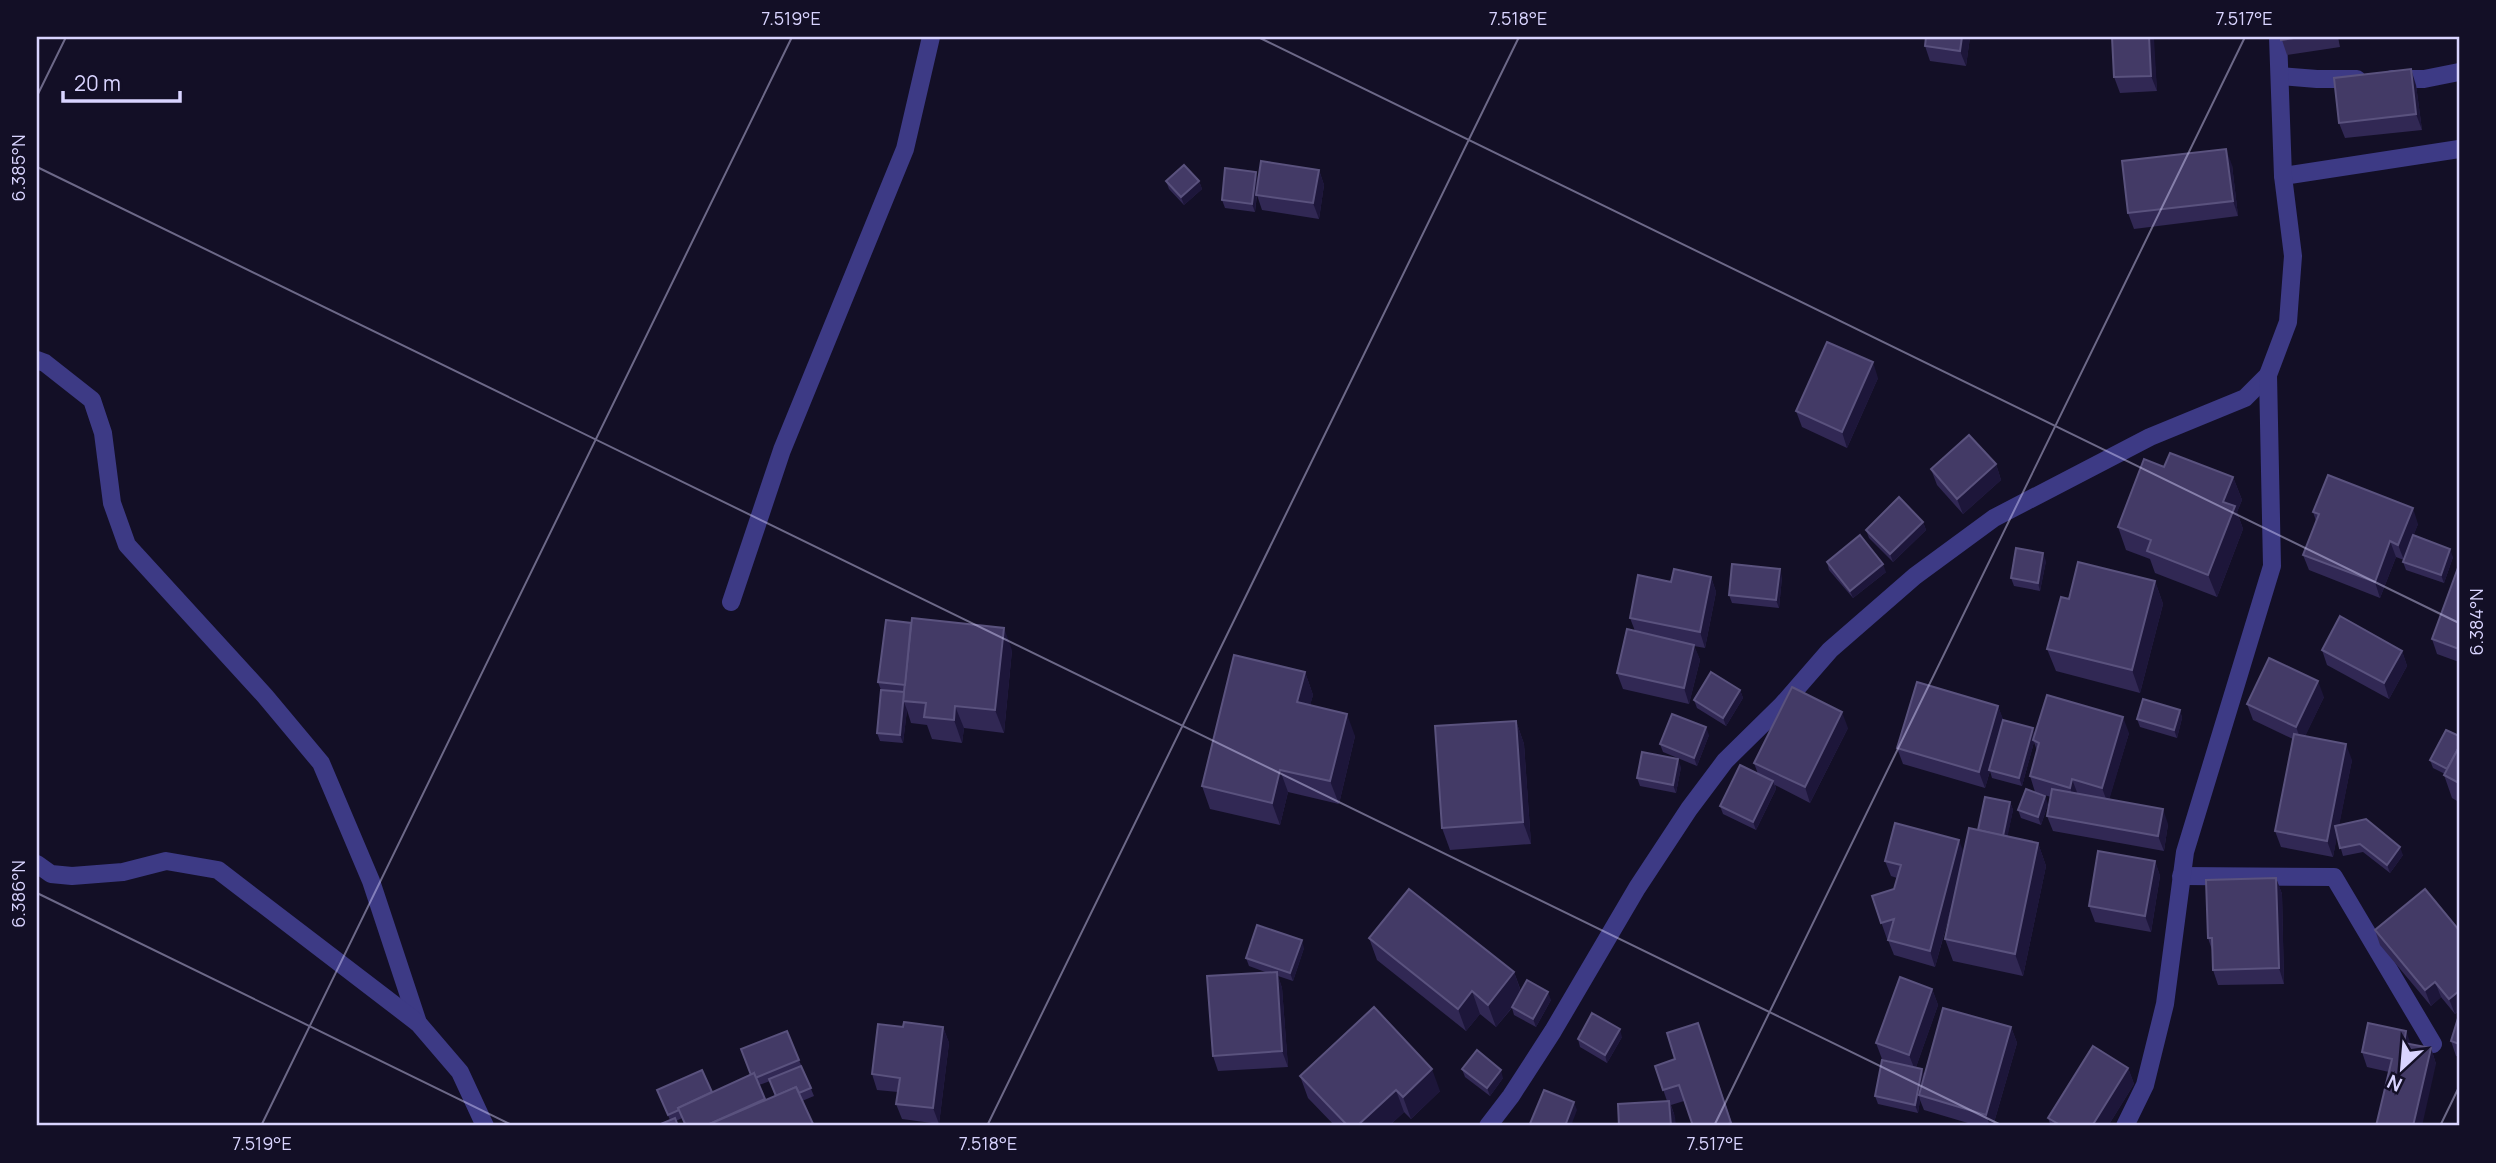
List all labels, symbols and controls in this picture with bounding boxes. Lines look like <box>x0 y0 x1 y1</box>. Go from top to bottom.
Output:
text: 7.519°E <box>761 6 821 30</box>
text: 7.518°E <box>1489 6 1547 30</box>
text: 7.517°E <box>2215 6 2273 30</box>
scale bar <box>63 60 180 104</box>
text: 20 m <box>74 69 121 97</box>
text: 6.385°N <box>6 135 30 201</box>
text: 6.384°N <box>2464 588 2488 656</box>
text: 6.386°N <box>6 860 30 928</box>
north arrow <box>2366 1034 2436 1104</box>
text: N <box>2383 1069 2406 1098</box>
text: 7.519°E <box>232 1131 292 1155</box>
text: 7.518°E <box>959 1131 1017 1155</box>
text: 7.517°E <box>1686 1131 1744 1155</box>

